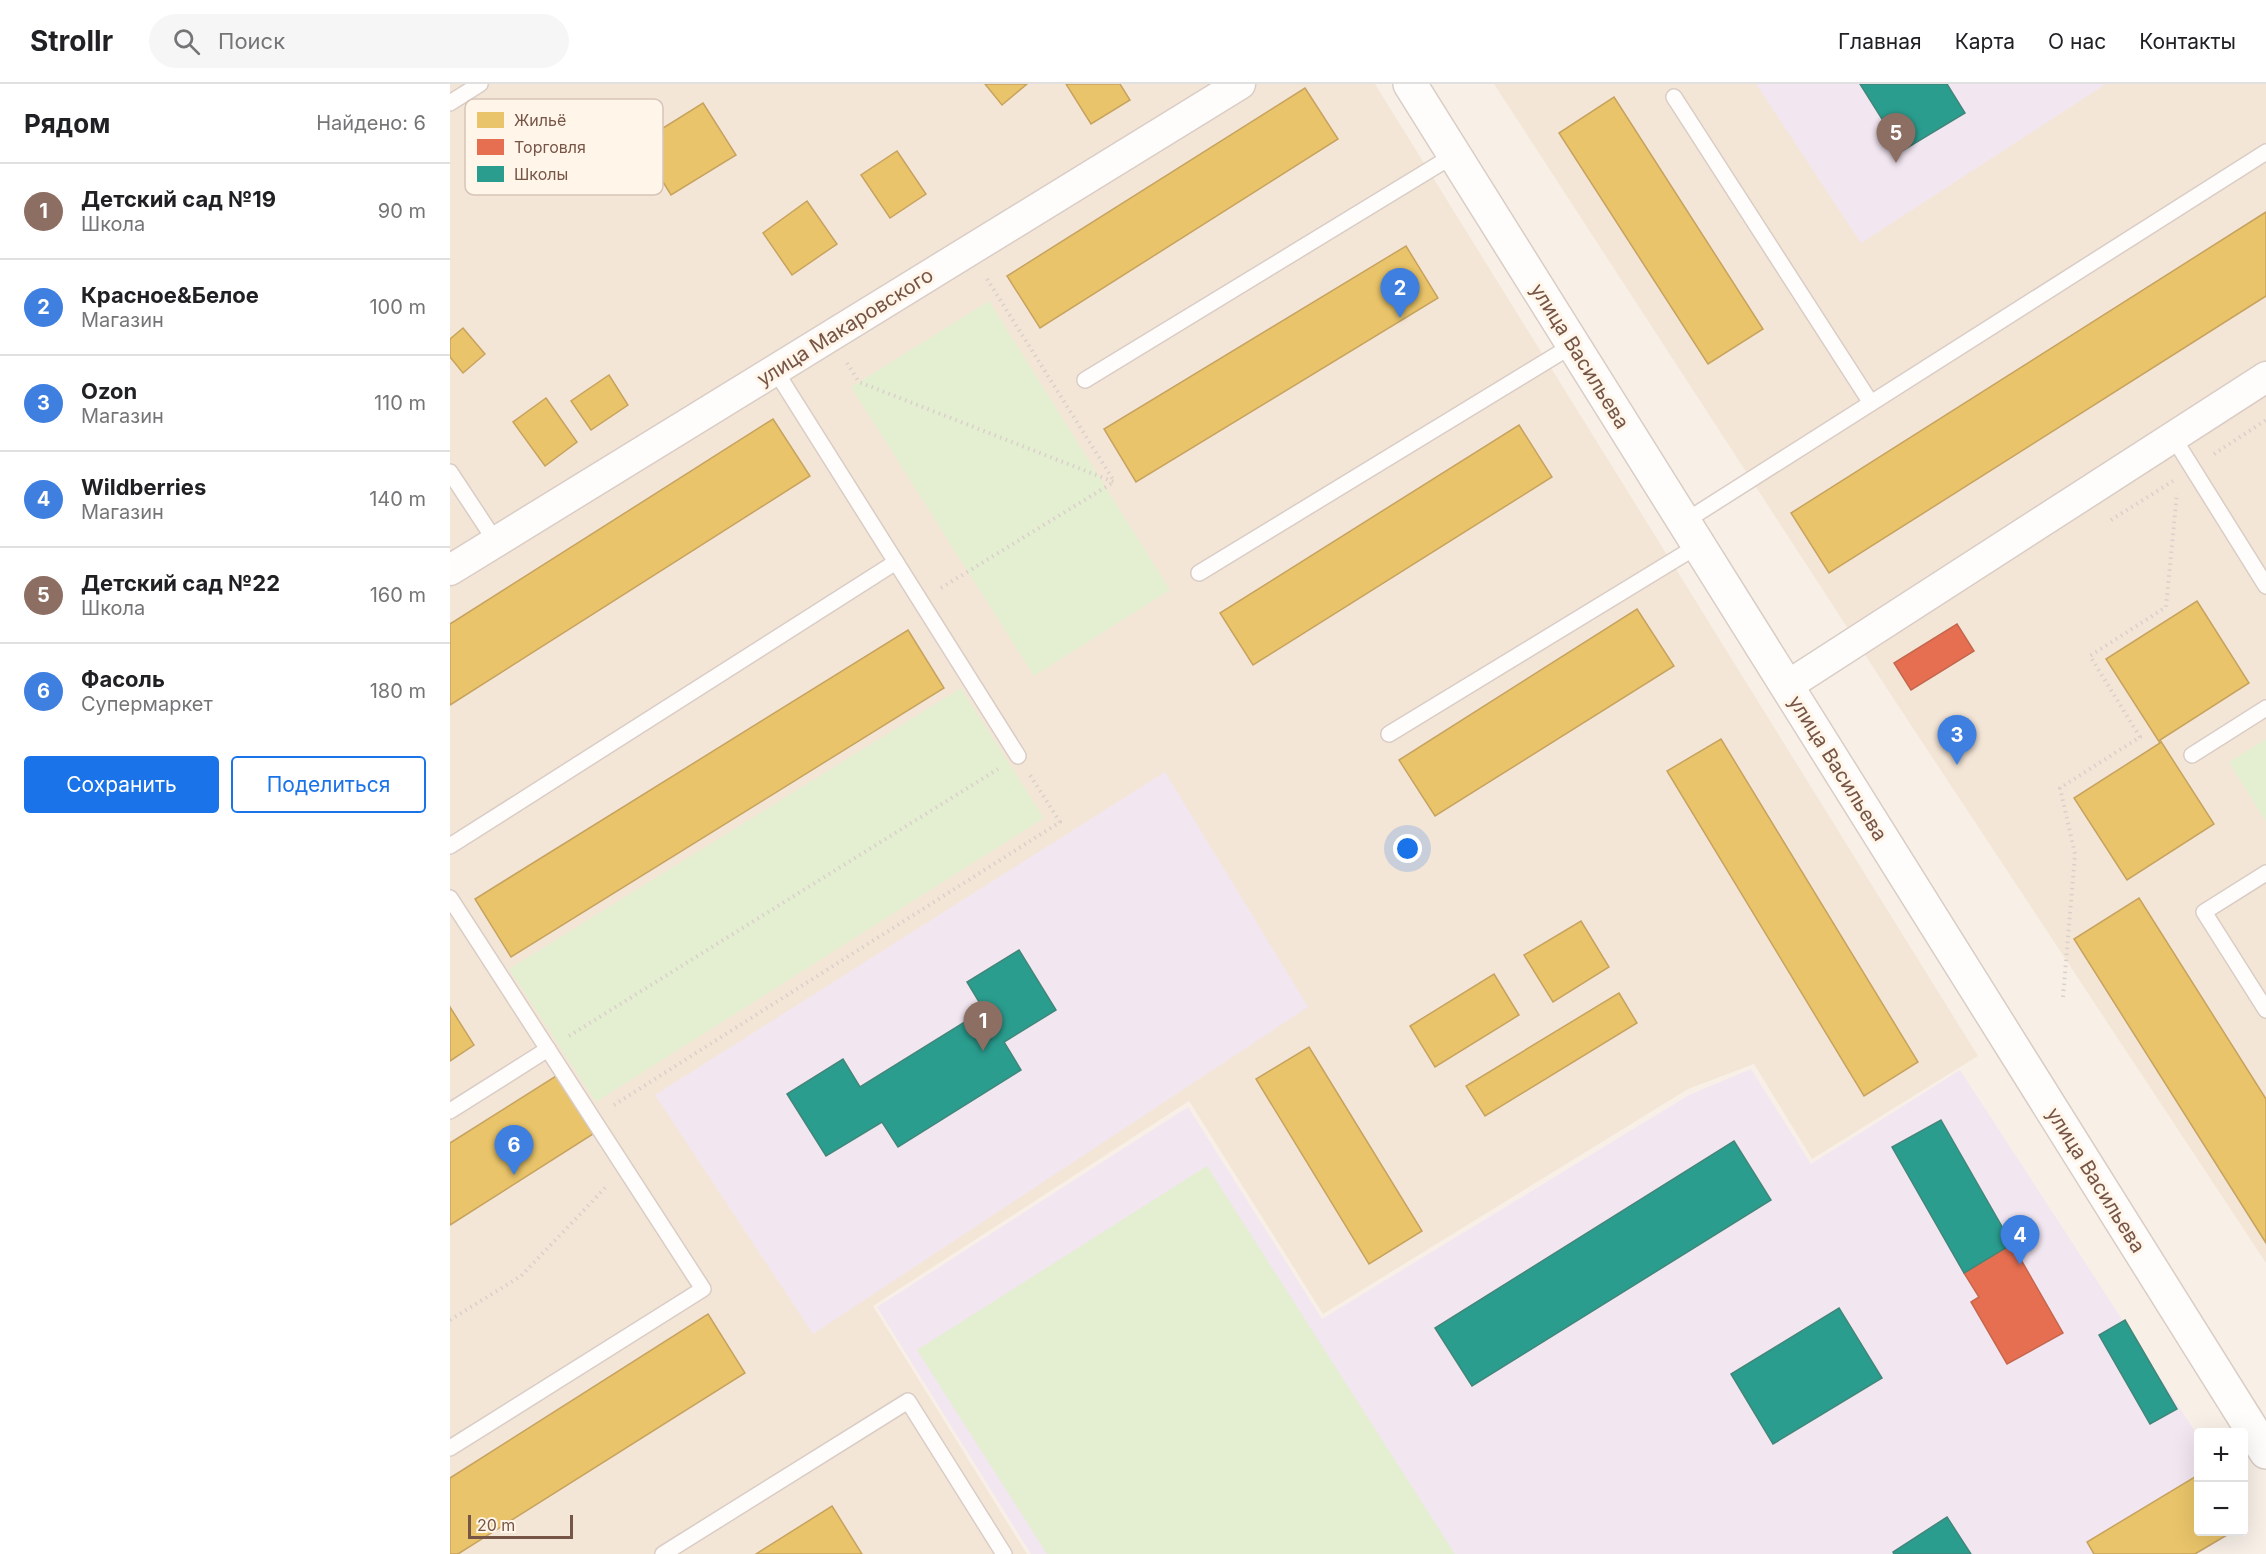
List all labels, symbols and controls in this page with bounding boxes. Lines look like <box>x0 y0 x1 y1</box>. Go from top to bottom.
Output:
search box <box>149 14 569 68</box>
text: Strollr <box>30 24 113 58</box>
icon: search <box>170 25 203 58</box>
text: Поиск <box>218 28 285 54</box>
text: Главная <box>1838 29 1922 54</box>
text: Карта <box>1955 29 2015 54</box>
text: О нас <box>2048 29 2106 54</box>
text: Контакты <box>2139 29 2236 54</box>
legend <box>465 99 663 195</box>
text: Рядом <box>24 108 110 139</box>
text: Жильё <box>514 110 566 130</box>
text: Найдено: 6 <box>316 111 426 135</box>
pin: 5 <box>1876 113 1916 163</box>
text: Торговля <box>514 137 586 157</box>
text: Школы <box>514 164 568 184</box>
text: Детский сад №19 <box>81 186 276 212</box>
text: 1 <box>39 199 48 223</box>
text: 90 m <box>378 199 426 223</box>
text: Школа <box>81 212 145 236</box>
street label: улица Макаровского <box>752 263 938 391</box>
pin: 2 <box>1380 268 1420 318</box>
street label: улица Васильева <box>1526 279 1634 433</box>
text: Красное&Белое <box>81 282 259 308</box>
text: 2 <box>37 295 50 319</box>
text: 100 m <box>369 295 426 319</box>
text: Магазин <box>81 308 164 332</box>
text: Ozon <box>81 378 137 404</box>
text: 3 <box>37 391 50 415</box>
text: 110 m <box>374 391 426 415</box>
text: Магазин <box>81 404 164 428</box>
text: Wildberries <box>81 474 206 500</box>
text: 4 <box>37 487 50 511</box>
text: 140 m <box>369 487 426 511</box>
text: Магазин <box>81 500 164 524</box>
text: Детский сад №22 <box>81 570 280 596</box>
text: 5 <box>37 583 50 607</box>
text: 160 m <box>370 583 426 607</box>
text: Школа <box>81 596 145 620</box>
text: Фасоль <box>81 666 165 692</box>
text: 6 <box>37 679 50 703</box>
text: 180 m <box>370 679 426 703</box>
street label: улица Васильева <box>1784 691 1892 845</box>
text: Супермаркет <box>81 692 213 716</box>
pin: 3 <box>1938 716 1976 765</box>
button: Сохранить <box>24 756 219 813</box>
button: Поделиться <box>231 756 426 813</box>
your location <box>1393 834 1422 863</box>
pin: 1 <box>964 1002 1002 1051</box>
street label: улица Васильева <box>2042 1103 2150 1257</box>
pin: 6 <box>494 1126 534 1175</box>
pin: 4 <box>2000 1216 2040 1265</box>
map controls <box>2194 1428 2248 1536</box>
button: + <box>2194 1428 2248 1482</box>
button: − <box>2194 1482 2248 1536</box>
scale bar <box>468 1512 573 1540</box>
text: 20 m <box>477 1515 515 1535</box>

